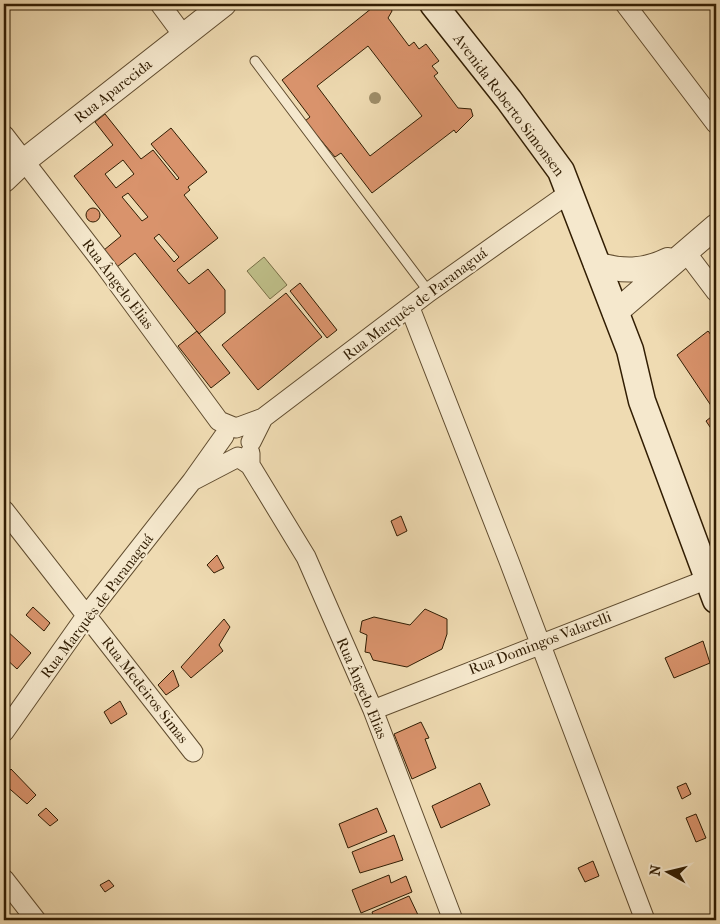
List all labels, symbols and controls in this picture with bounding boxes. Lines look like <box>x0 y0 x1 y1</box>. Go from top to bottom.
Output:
street label: Avenida Roberto Simonsen <box>449 29 569 180</box>
street label: Rua Aparecida <box>70 54 156 127</box>
street label: Rua Ângelo Elias <box>78 235 158 333</box>
street label: Rua Marquês de Paranaguá <box>339 243 492 364</box>
street label: Rua Marquês de Paranaguá <box>37 529 158 682</box>
street label: Rua Domingos Valarelli <box>466 607 614 679</box>
street label: Rua Medeiros Simas <box>98 633 192 747</box>
street label: Rua Ângelo Elias <box>333 635 392 742</box>
north arrow <box>642 846 692 896</box>
text: N <box>646 863 665 877</box>

